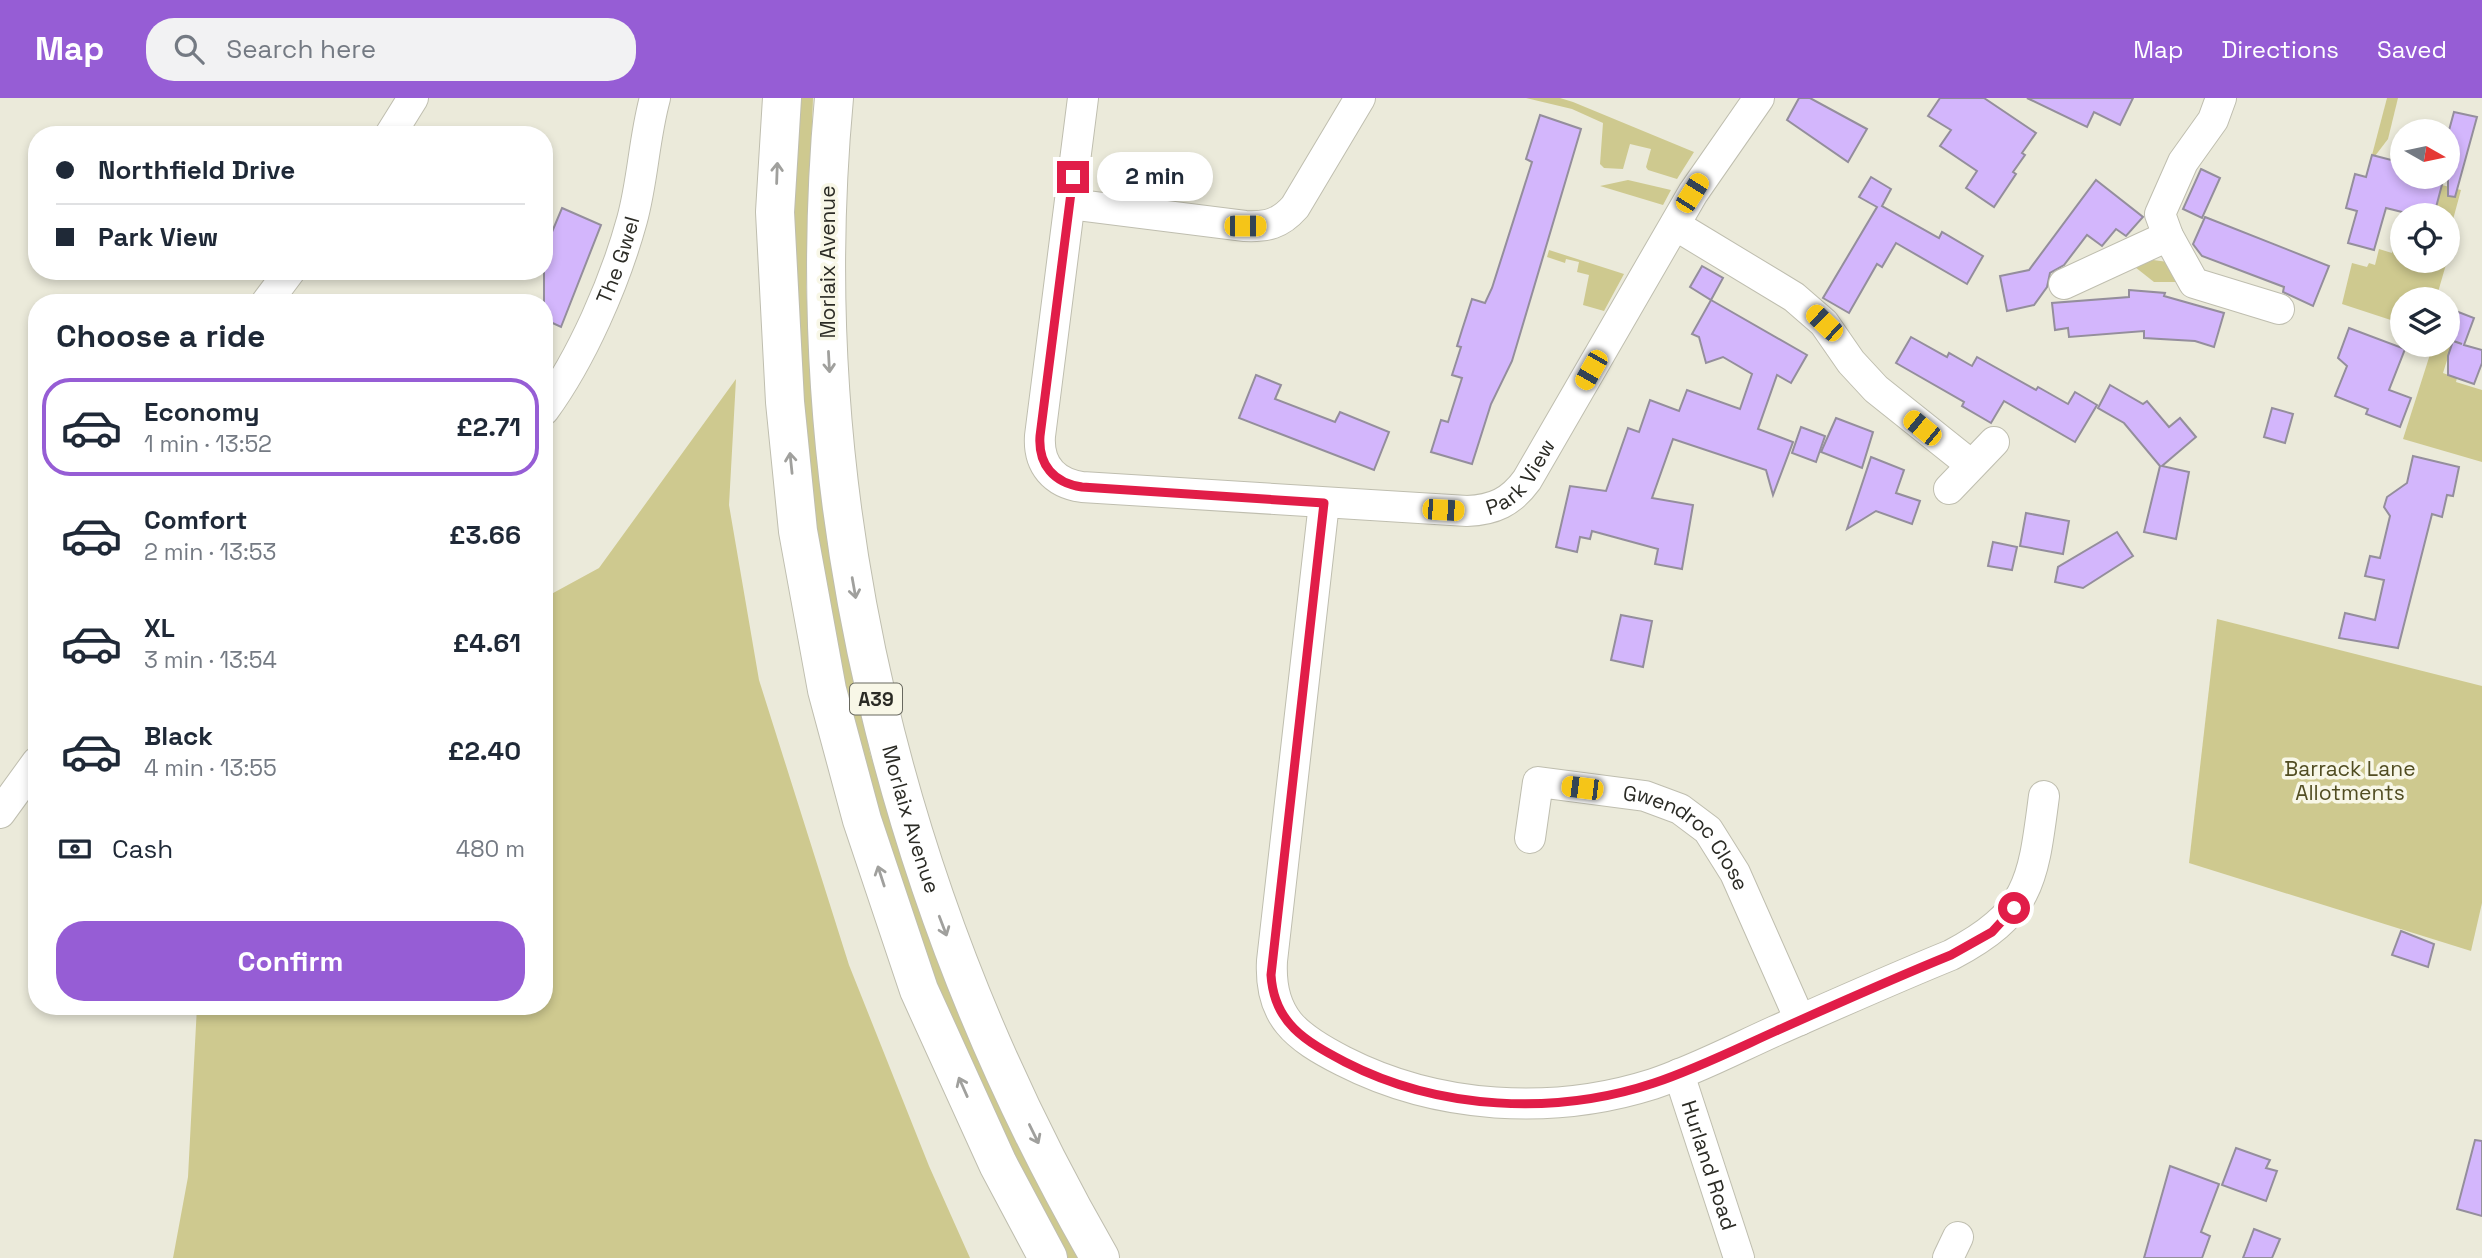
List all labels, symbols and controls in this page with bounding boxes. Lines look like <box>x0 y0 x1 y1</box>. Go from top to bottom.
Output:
search box <box>146 18 636 81</box>
text: Map <box>35 28 104 70</box>
icon: search <box>170 30 208 68</box>
text: Search here <box>226 32 376 66</box>
text: Map <box>2133 34 2183 65</box>
text: Directions <box>2221 34 2339 65</box>
text: Saved <box>2377 34 2447 65</box>
north arrow <box>2390 119 2460 189</box>
map controls <box>2390 119 2460 357</box>
text: Northfield Drive <box>98 153 295 187</box>
callout: 2 min <box>1098 153 1213 202</box>
route end <box>1057 161 1089 193</box>
text: 2 min <box>1125 161 1185 191</box>
one-way arrow <box>770 162 783 185</box>
car <box>1672 170 1713 216</box>
street label: Morlaix Avenue <box>814 185 841 339</box>
button: locate <box>2390 203 2460 273</box>
street label: The Gwel <box>590 213 645 308</box>
car <box>1225 216 1267 237</box>
text: Park View <box>98 220 218 254</box>
button: layers <box>2390 287 2460 357</box>
car <box>1802 301 1847 345</box>
text: Choose a ride <box>56 316 266 356</box>
car <box>1572 347 1611 393</box>
one-way arrow <box>822 350 835 373</box>
text: Economy <box>144 395 260 429</box>
icon: car <box>60 396 123 459</box>
car <box>1900 407 1945 449</box>
text: £2.71 <box>456 410 521 444</box>
text: 1 min · 13:52 <box>144 429 272 459</box>
street label: Park View <box>1482 434 1561 521</box>
one-way arrow <box>784 453 797 475</box>
car <box>1422 498 1465 522</box>
text: Comfort <box>144 503 247 537</box>
icon: car <box>60 504 123 567</box>
text: £3.66 <box>449 518 521 552</box>
text: 2 min · 13:53 <box>144 537 276 567</box>
one-way arrow <box>848 576 861 599</box>
text: XL <box>144 611 175 645</box>
icon: car <box>60 612 123 675</box>
text: £4.61 <box>453 626 521 660</box>
text: 3 min · 13:54 <box>144 645 277 675</box>
road number: A39 <box>850 684 902 714</box>
text: Black <box>144 719 213 753</box>
icon: car <box>60 720 123 783</box>
text: £2.40 <box>448 734 521 768</box>
street label: Morlaix Avenue <box>876 742 946 897</box>
text: 4 min · 13:55 <box>144 753 277 783</box>
park label: Barrack Lane Allotments <box>2284 755 2416 806</box>
car <box>1560 775 1605 801</box>
street label: Gwendroc Close <box>1622 779 1755 895</box>
icon: cash <box>56 830 94 868</box>
text: Cash <box>112 832 173 866</box>
text: 480 m <box>456 834 525 864</box>
one-way arrow <box>873 865 886 887</box>
route start <box>1998 892 2030 924</box>
one-way arrow <box>938 914 950 936</box>
button: Confirm <box>56 921 525 1001</box>
one-way arrow <box>956 1077 969 1098</box>
street label: Hurland Road <box>1675 1097 1743 1234</box>
one-way arrow <box>1027 1123 1041 1144</box>

